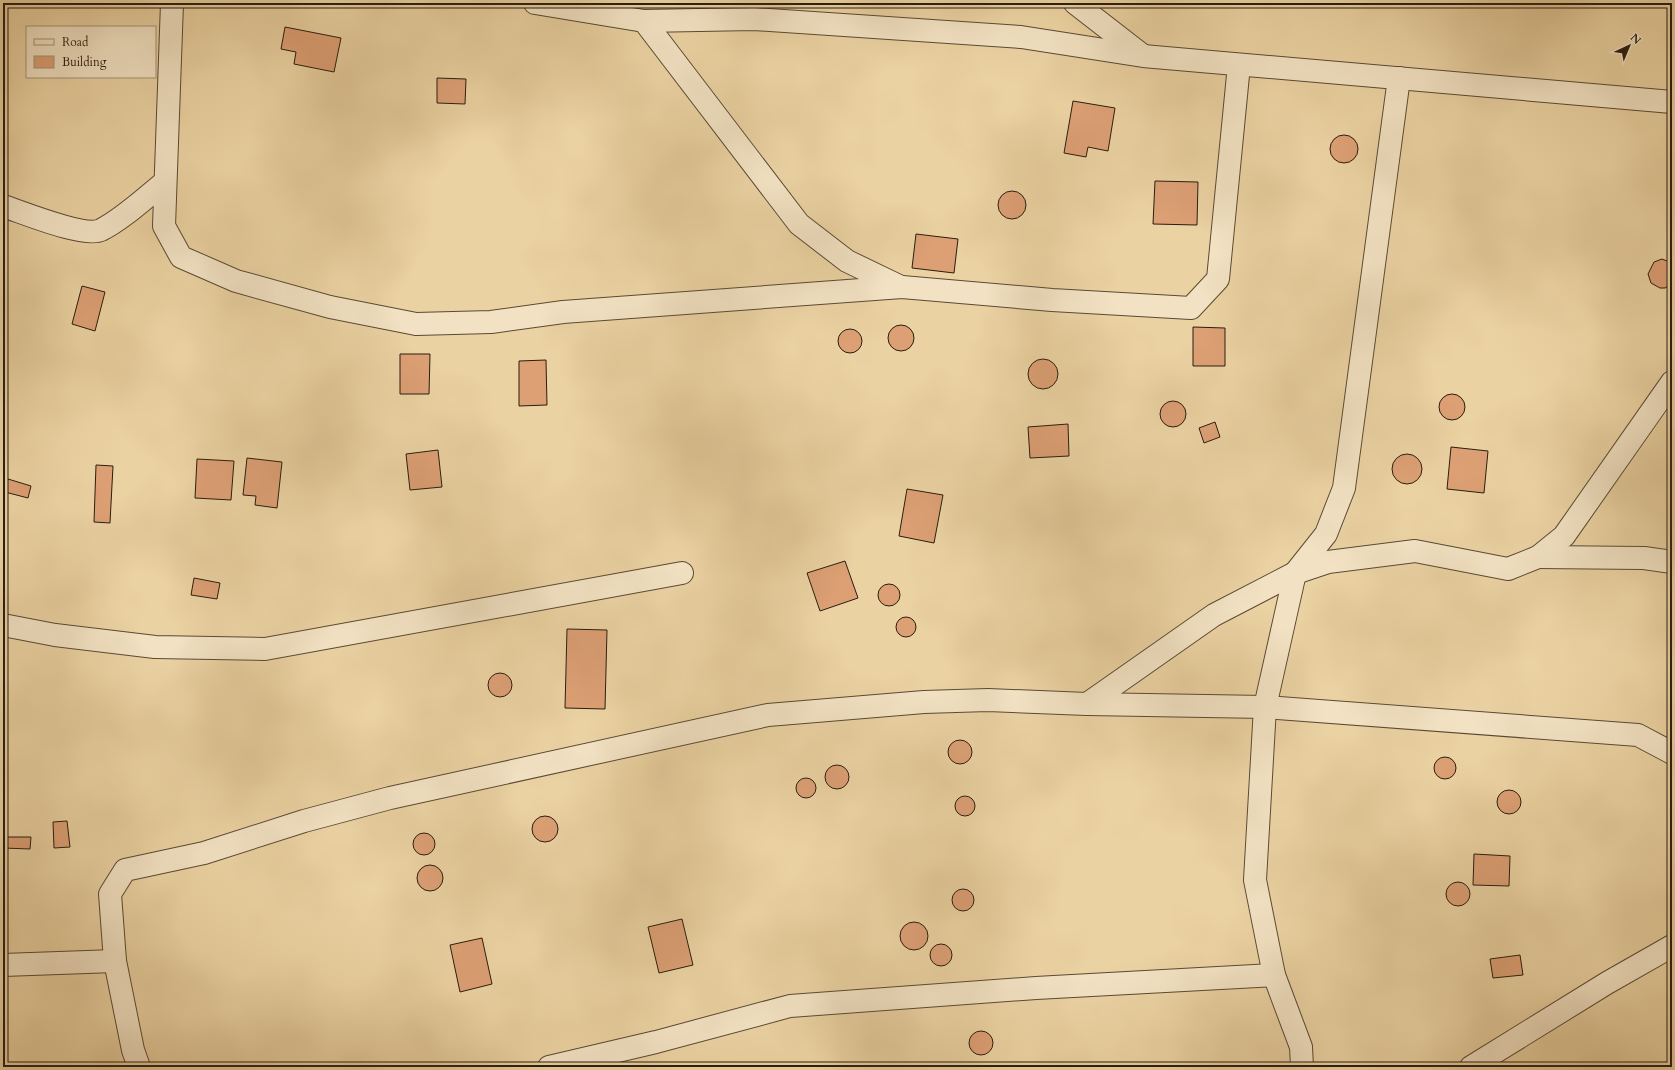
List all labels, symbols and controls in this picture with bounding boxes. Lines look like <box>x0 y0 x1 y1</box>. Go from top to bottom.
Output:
legend <box>26 26 156 78</box>
north arrow <box>1609 26 1649 66</box>
text: N <box>1627 30 1645 48</box>
text: Road <box>62 34 89 50</box>
text: Building <box>62 54 107 70</box>

